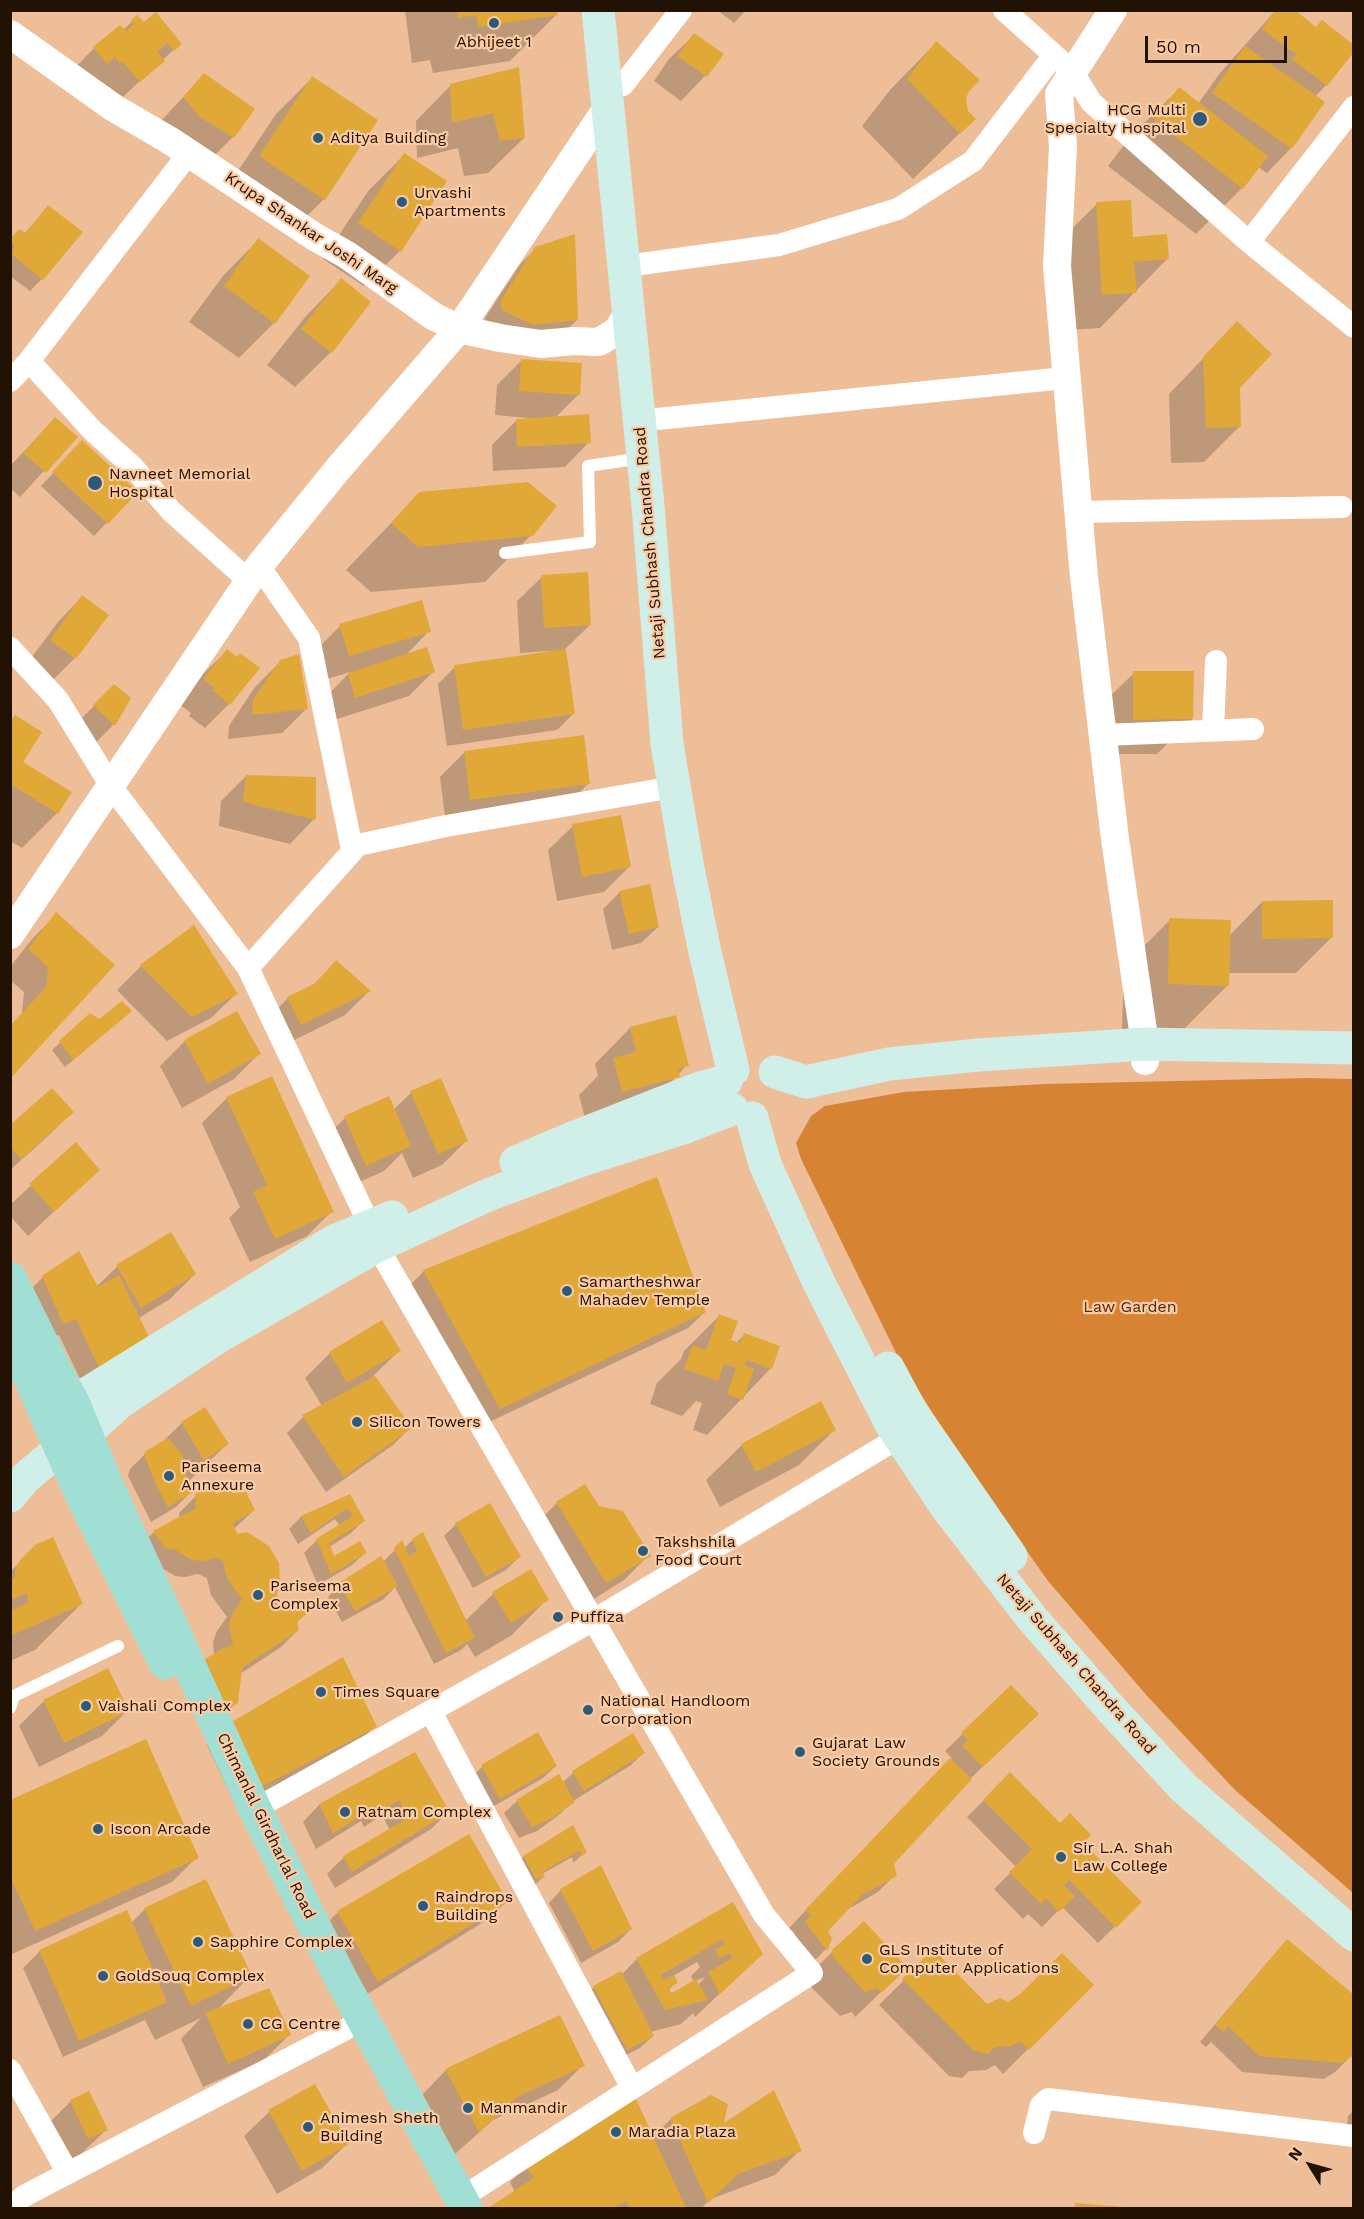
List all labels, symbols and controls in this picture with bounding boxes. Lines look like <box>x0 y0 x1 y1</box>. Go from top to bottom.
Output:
marker: Abhijeet 1 <box>487 16 501 30</box>
scale bar <box>1148 24 1290 62</box>
place label: Abhijeet 1 <box>456 32 532 52</box>
text: 50 m <box>1156 36 1201 57</box>
place label: HCG Multi Specialty Hospital <box>1045 100 1186 138</box>
marker: HCG Multi Specialty Hospital <box>1191 110 1209 128</box>
place label: Aditya Building <box>330 128 446 148</box>
marker: Aditya Building <box>311 131 325 145</box>
street label: Krupa Shankar Joshi Marg <box>221 168 401 298</box>
place label: Urvashi Apartments <box>414 183 506 221</box>
marker: Urvashi Apartments <box>395 195 409 209</box>
street label: Netaji Subhash Chandra Road <box>630 426 670 660</box>
place label: Navneet Memorial Hospital <box>109 464 250 502</box>
marker: Navneet Memorial Hospital <box>86 474 104 492</box>
place label: Samartheshwar Mahadev Temple <box>579 1272 710 1310</box>
marker: Samartheshwar Mahadev Temple <box>560 1284 574 1298</box>
park label: Law Garden <box>1083 1297 1177 1317</box>
place label: Silicon Towers <box>369 1412 481 1432</box>
marker: Silicon Towers <box>350 1415 364 1429</box>
place label: Pariseema Annexure <box>181 1457 262 1495</box>
marker: Pariseema Annexure <box>162 1469 176 1483</box>
place label: Takshshila Food Court <box>655 1532 742 1570</box>
marker: Takshshila Food Court <box>636 1544 650 1558</box>
street label: Netaji Subhash Chandra Road <box>992 1570 1160 1758</box>
place label: Pariseema Complex <box>270 1576 351 1614</box>
marker: Pariseema Complex <box>251 1588 265 1602</box>
place label: Puffiza <box>570 1607 624 1627</box>
marker: Puffiza <box>551 1610 565 1624</box>
place label: Times Square <box>333 1682 440 1702</box>
marker: Times Square <box>314 1685 328 1699</box>
place label: National Handloom Corporation <box>600 1691 750 1729</box>
place label: Vaishali Complex <box>98 1696 231 1716</box>
marker: Vaishali Complex <box>79 1699 93 1713</box>
marker: National Handloom Corporation <box>581 1703 595 1717</box>
street label: Chimanlal Girdharlal Road <box>213 1730 319 1922</box>
place label: Gujarat Law Society Grounds <box>812 1733 940 1771</box>
marker: Gujarat Law Society Grounds <box>793 1745 807 1759</box>
place label: Ratnam Complex <box>357 1802 491 1822</box>
marker: Ratnam Complex <box>338 1805 352 1819</box>
place label: Iscon Arcade <box>110 1819 211 1839</box>
marker: Iscon Arcade <box>91 1822 105 1836</box>
place label: Sir L.A. Shah Law College <box>1073 1838 1173 1876</box>
marker: Sir L.A. Shah Law College <box>1054 1850 1068 1864</box>
place label: Raindrops Building <box>435 1887 513 1925</box>
marker: Raindrops Building <box>416 1899 430 1913</box>
place label: Sapphire Complex <box>210 1932 353 1952</box>
marker: Sapphire Complex <box>191 1935 205 1949</box>
place label: GLS Institute of Computer Applications <box>879 1940 1059 1978</box>
marker: GLS Institute of Computer Applications <box>860 1952 874 1966</box>
place label: GoldSouq Complex <box>115 1966 265 1986</box>
marker: GoldSouq Complex <box>96 1969 110 1983</box>
place label: CG Centre <box>260 2014 340 2034</box>
marker: CG Centre <box>241 2017 255 2031</box>
place label: Manmandir <box>480 2098 568 2118</box>
marker: Manmandir <box>461 2101 475 2115</box>
place label: Animesh Sheth Building <box>320 2108 439 2146</box>
marker: Animesh Sheth Building <box>301 2120 315 2134</box>
place label: Maradia Plaza <box>628 2122 736 2142</box>
marker: Maradia Plaza <box>609 2125 623 2139</box>
north arrow <box>1280 2135 1340 2195</box>
text: N <box>1284 2143 1306 2164</box>

